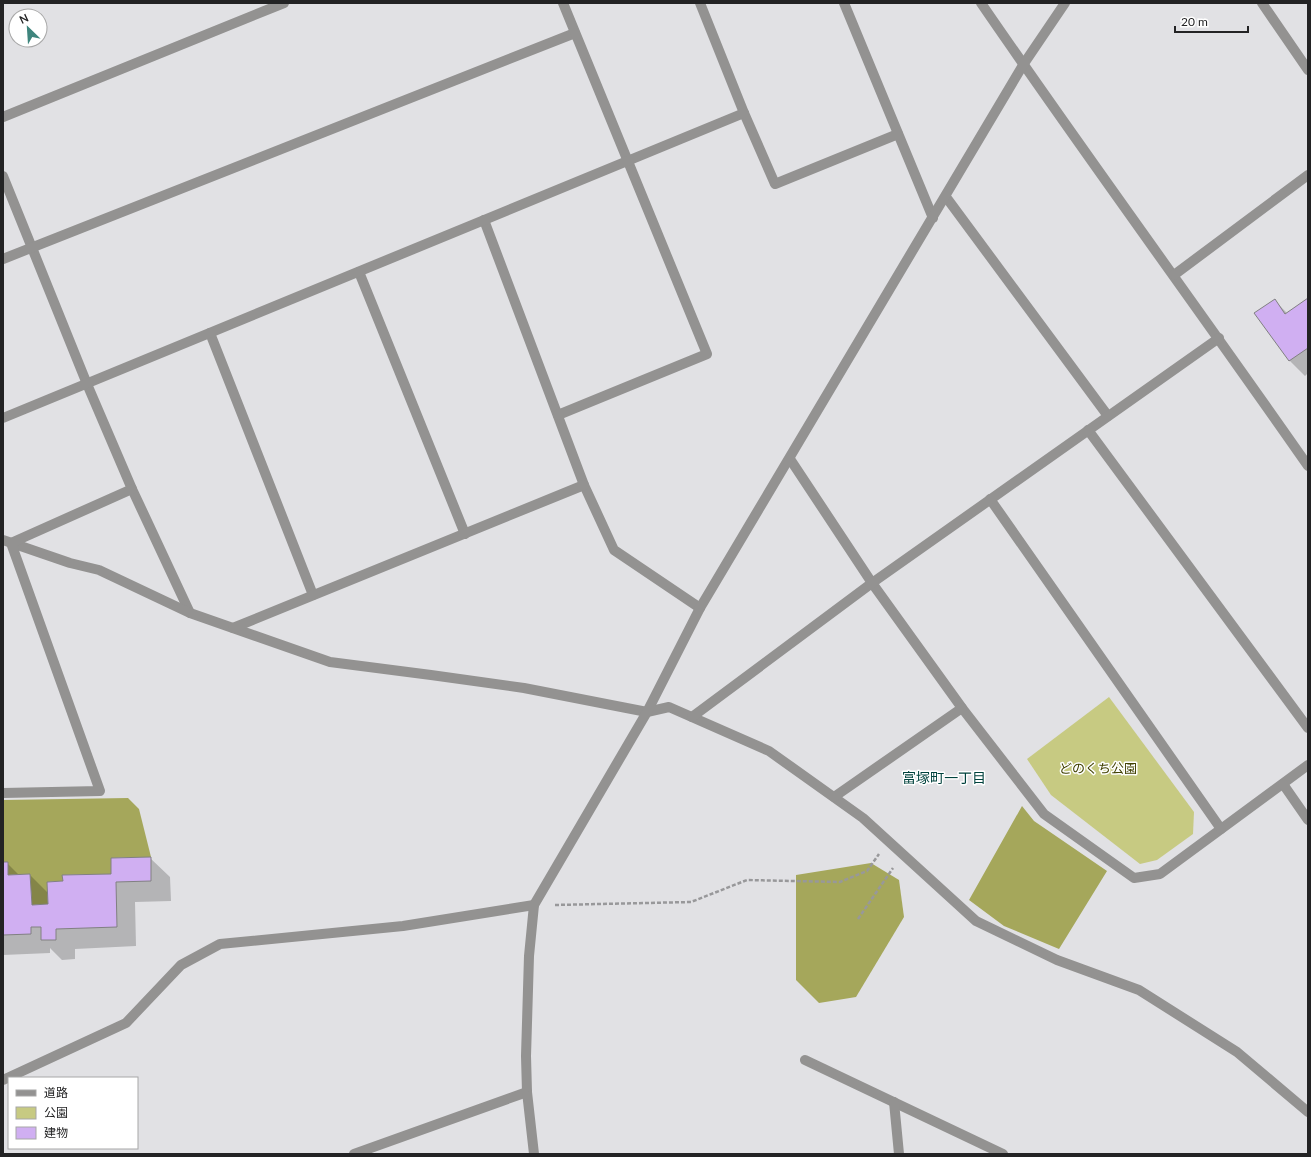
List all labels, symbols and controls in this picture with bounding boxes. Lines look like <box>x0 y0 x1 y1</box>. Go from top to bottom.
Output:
north arrow <box>8 8 48 48</box>
scale bar <box>1175 8 1248 34</box>
text: N <box>17 11 30 26</box>
text: 20 m <box>1181 14 1208 29</box>
park label: どのくち公園 <box>1059 760 1137 776</box>
district label: 富塚町一丁目 <box>902 769 986 786</box>
legend <box>8 1077 138 1149</box>
text: 道路 <box>44 1085 68 1100</box>
text: 公園 <box>44 1105 68 1120</box>
text: 建物 <box>44 1125 68 1140</box>

